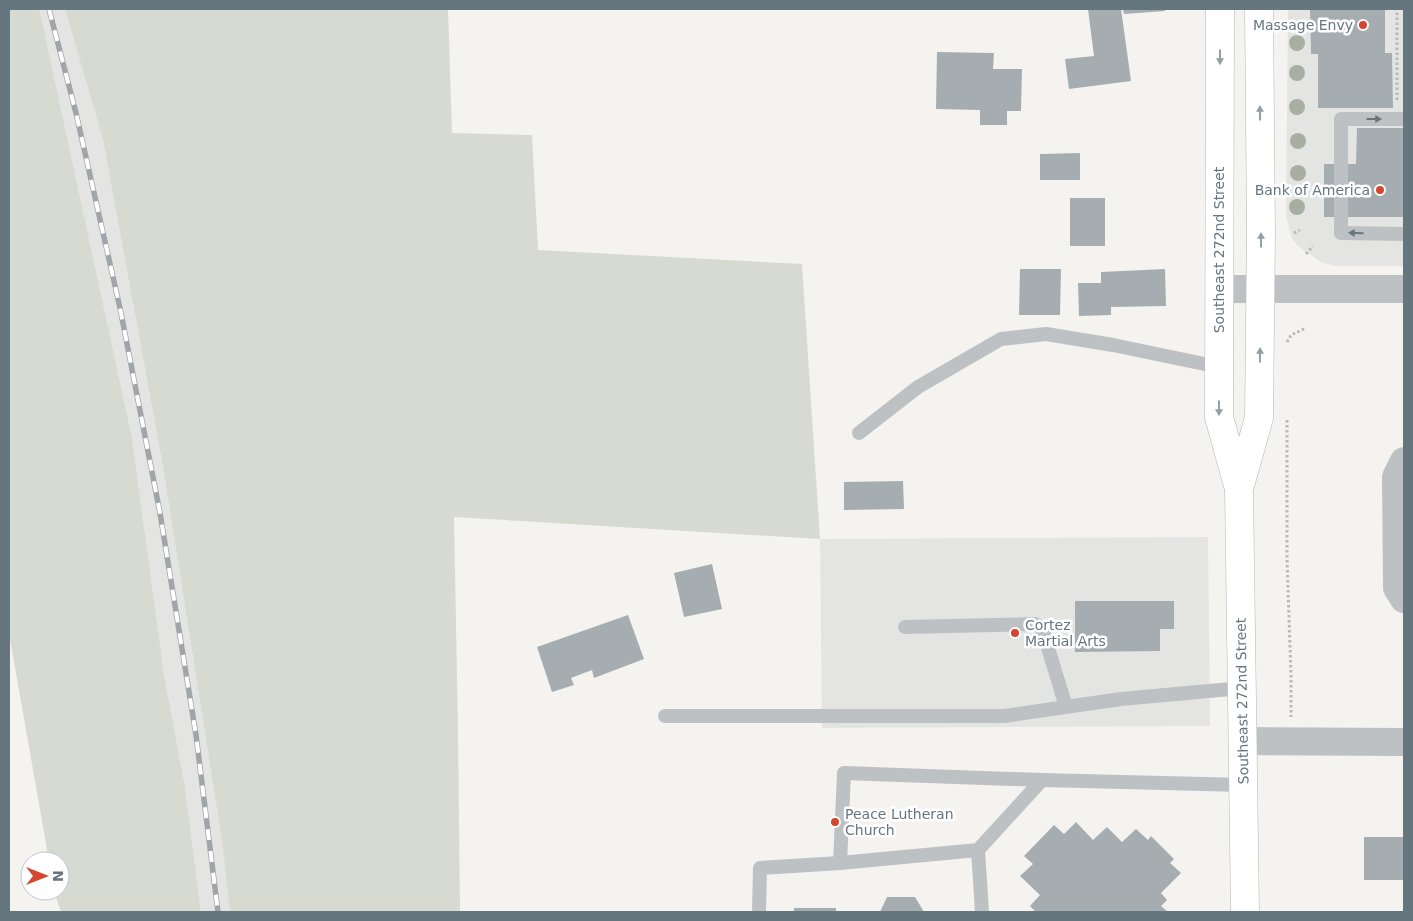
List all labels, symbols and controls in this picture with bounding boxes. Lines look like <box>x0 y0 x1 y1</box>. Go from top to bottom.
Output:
place label: Massage Envy <box>1253 17 1353 33</box>
marker: Massage Envy <box>1357 19 1369 31</box>
one-way arrow <box>1216 50 1224 66</box>
one-way arrow <box>1256 105 1264 121</box>
one-way arrow <box>1367 115 1383 123</box>
street label: Southeast 272nd Street <box>1211 166 1227 333</box>
place label: Bank of America <box>1255 182 1370 198</box>
marker: Bank of America <box>1374 184 1386 196</box>
one-way arrow <box>1347 229 1363 237</box>
one-way arrow <box>1257 232 1265 248</box>
one-way arrow <box>1256 347 1264 363</box>
one-way arrow <box>1215 400 1223 416</box>
place label: Cortez Martial Arts <box>1025 617 1106 649</box>
street label: Southeast 272nd Street <box>1233 617 1251 784</box>
marker: Cortez Martial Arts <box>1009 627 1021 639</box>
place label: Peace Lutheran Church <box>845 806 954 838</box>
marker: Peace Lutheran Church <box>829 816 841 828</box>
north arrow <box>20 851 70 901</box>
text: N <box>50 870 66 882</box>

